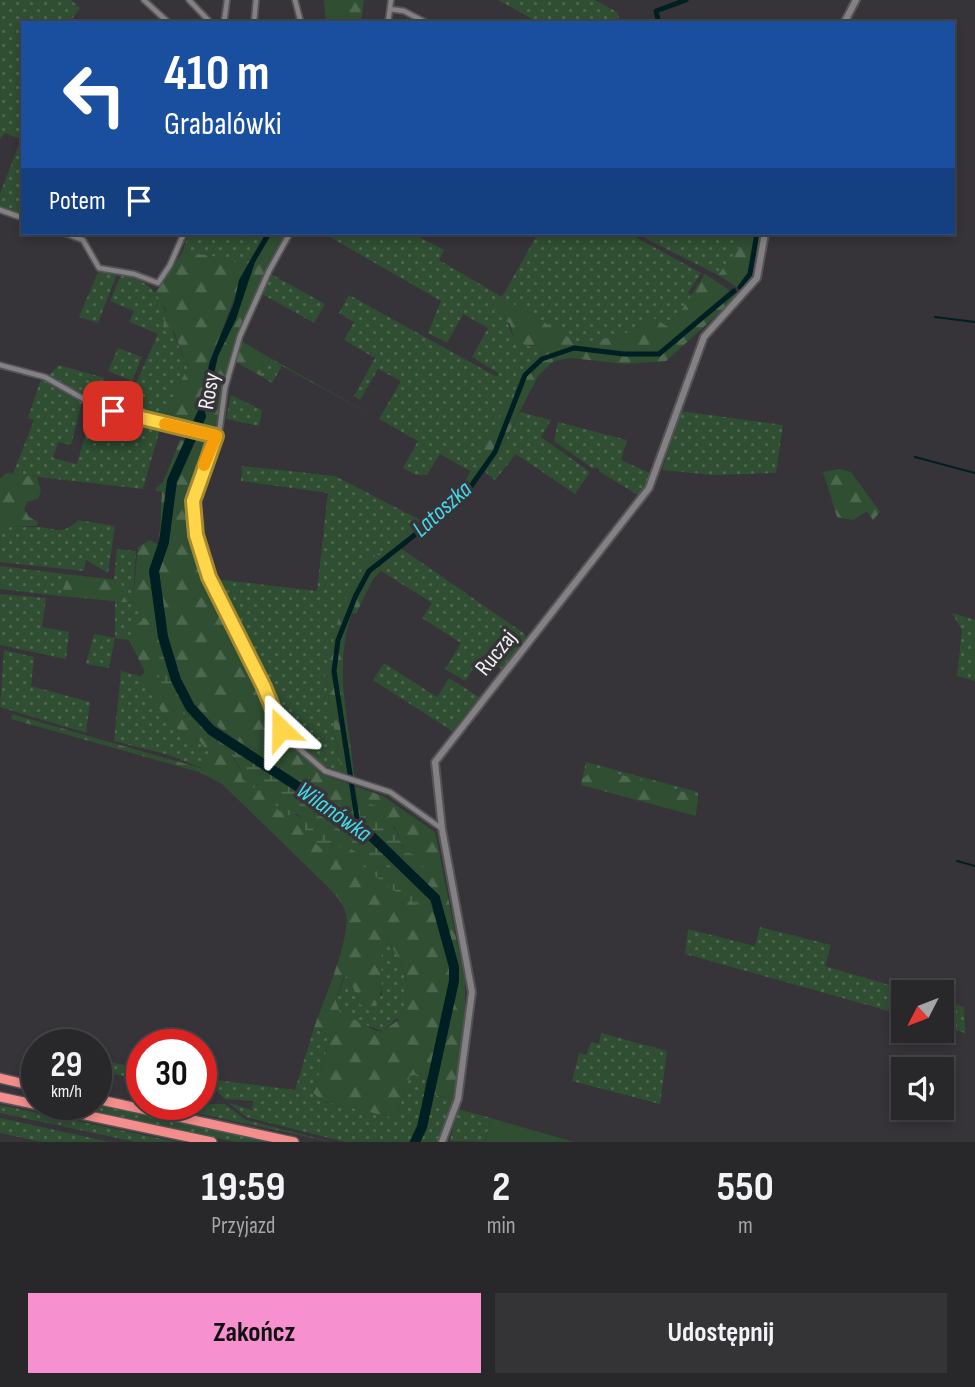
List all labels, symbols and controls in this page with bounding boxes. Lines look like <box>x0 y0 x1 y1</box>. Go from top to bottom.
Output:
text: 410 m <box>164 45 270 104</box>
icon: left <box>49 49 140 140</box>
text: Grabalówki <box>164 105 282 144</box>
icon: arrive <box>120 182 158 220</box>
text: Potem <box>49 186 106 217</box>
street label: Rosy <box>192 370 226 412</box>
pin <box>83 381 143 441</box>
icon: arrive <box>94 392 132 430</box>
water label: Latoszka <box>406 475 478 543</box>
street label: Ruczaj <box>469 625 523 681</box>
position arrow <box>244 692 318 766</box>
water label: Wilanówka <box>291 776 377 848</box>
north arrow <box>891 980 954 1043</box>
map controls <box>891 980 954 1120</box>
speed limit sign: 30 <box>126 1029 217 1120</box>
text: 29 <box>51 1044 82 1087</box>
button: sound <box>891 1057 954 1120</box>
text: km/h <box>51 1081 82 1102</box>
text: 19:59 <box>201 1162 285 1213</box>
text: 2 <box>492 1162 510 1213</box>
text: 550 <box>717 1162 774 1213</box>
text: Przyjazd <box>211 1212 275 1240</box>
text: min <box>487 1212 516 1240</box>
text: m <box>738 1212 753 1240</box>
button: Zakończ <box>28 1293 481 1373</box>
button: Udostępnij <box>495 1293 947 1373</box>

